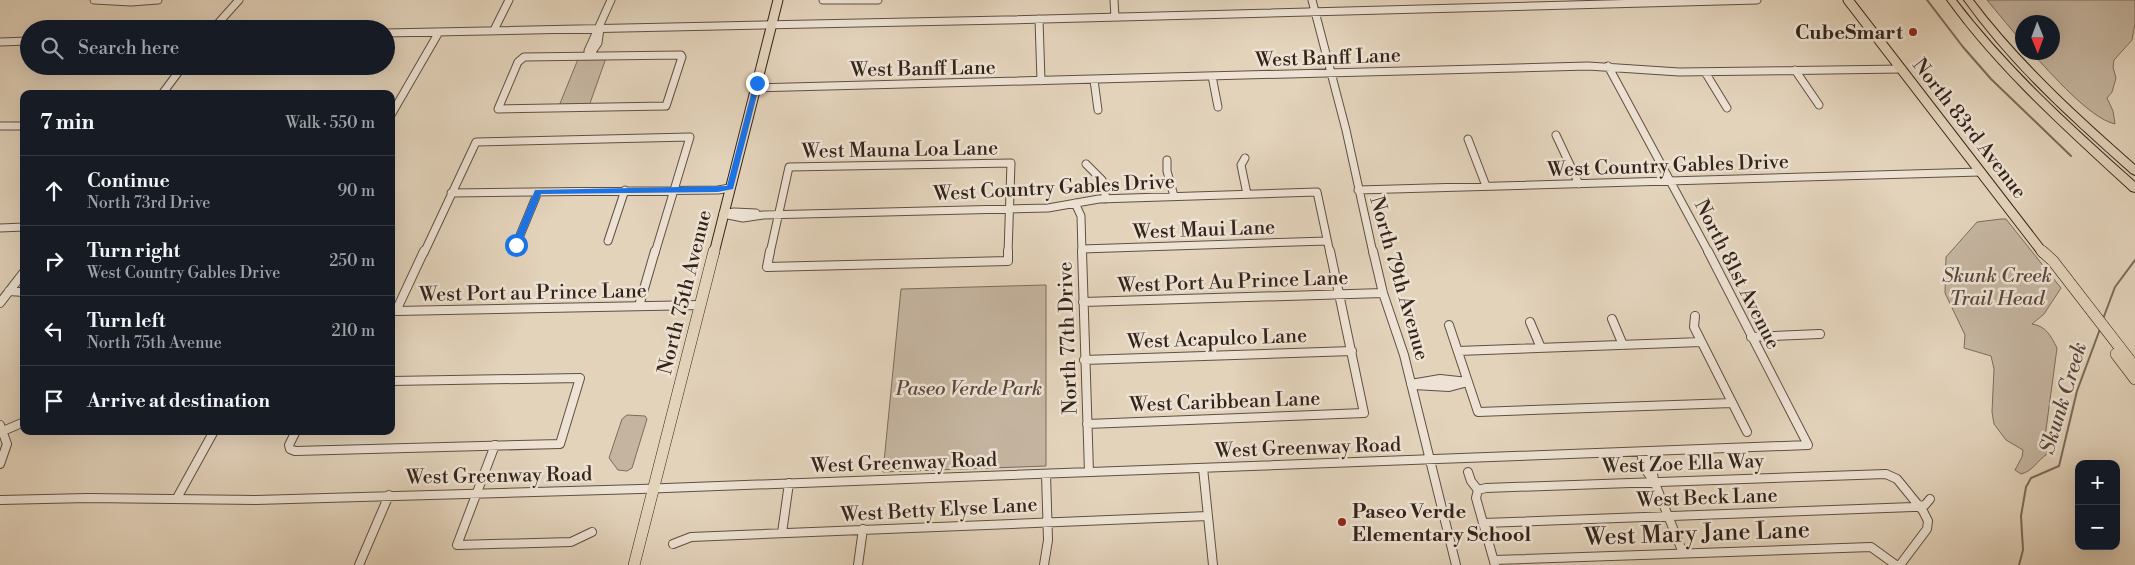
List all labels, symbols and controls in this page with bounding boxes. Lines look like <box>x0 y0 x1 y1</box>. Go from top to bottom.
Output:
north arrow <box>2015 15 2060 60</box>
search box <box>20 20 395 75</box>
place label: CubeSmart <box>1795 21 1904 46</box>
marker: CubeSmart <box>1907 26 1919 38</box>
icon: search <box>38 34 66 62</box>
text: Search here <box>78 36 179 60</box>
street label: West Banff Lane <box>1254 43 1401 74</box>
street label: North 83rd Avenue <box>1906 54 2031 204</box>
street label: West Banff Lane <box>849 56 996 83</box>
route end <box>746 72 769 95</box>
text: 7 min <box>40 110 94 136</box>
text: Walk · 550 m <box>286 113 375 133</box>
street label: West Mauna Loa Lane <box>801 136 999 165</box>
street label: West Country Gables Drive <box>1546 150 1789 183</box>
text: Continue <box>87 169 170 193</box>
street label: West Country Gables Drive <box>932 170 1175 207</box>
icon: ahead <box>40 177 68 205</box>
text: 90 m <box>337 181 375 201</box>
text: North 73rd Drive <box>87 193 210 213</box>
street label: North 79th Avenue <box>1363 193 1434 363</box>
street label: North 81st Avenue <box>1688 196 1785 354</box>
street label: North 75th Avenue <box>653 208 718 377</box>
street label: West Maui Lane <box>1131 216 1276 246</box>
route start <box>505 234 528 257</box>
text: Turn right <box>87 239 180 263</box>
icon: right <box>40 247 68 275</box>
text: 250 m <box>329 251 375 271</box>
street label: North 77th Drive <box>1053 261 1084 415</box>
text: West Country Gables Drive <box>87 263 280 283</box>
park label: Skunk Creek Trail Head <box>1942 264 2052 312</box>
street label: West Port Au Prince Lane <box>1116 266 1349 299</box>
street label: West Port au Prince Lane <box>418 279 647 308</box>
text: Turn left <box>87 309 166 333</box>
icon: left <box>40 317 68 345</box>
text: 210 m <box>331 321 375 341</box>
street label: West Acapulco Lane <box>1126 324 1308 355</box>
text: North 75th Avenue <box>87 333 222 353</box>
water label: Skunk Creek <box>2035 339 2093 457</box>
park label: Paseo Verde Park <box>895 377 1042 402</box>
icon: arrive <box>40 387 68 415</box>
street label: West Caribbean Lane <box>1128 387 1321 418</box>
text: Arrive at destination <box>87 389 270 413</box>
street label: West Greenway Road <box>1213 433 1402 464</box>
street label: West Greenway Road <box>809 448 998 479</box>
street label: West Zoe Ella Way <box>1601 449 1765 480</box>
map controls <box>2075 460 2120 550</box>
button: + <box>2075 460 2120 505</box>
street label: West Greenway Road <box>405 462 593 491</box>
street label: West Beck Lane <box>1635 484 1778 513</box>
street label: West Betty Elyse Lane <box>839 493 1038 528</box>
place label: Paseo Verde Elementary School <box>1352 500 1531 548</box>
button: − <box>2075 505 2120 550</box>
street label: West Mary Jane Lane <box>1583 515 1810 553</box>
marker: Paseo Verde Elementary School <box>1336 516 1348 528</box>

